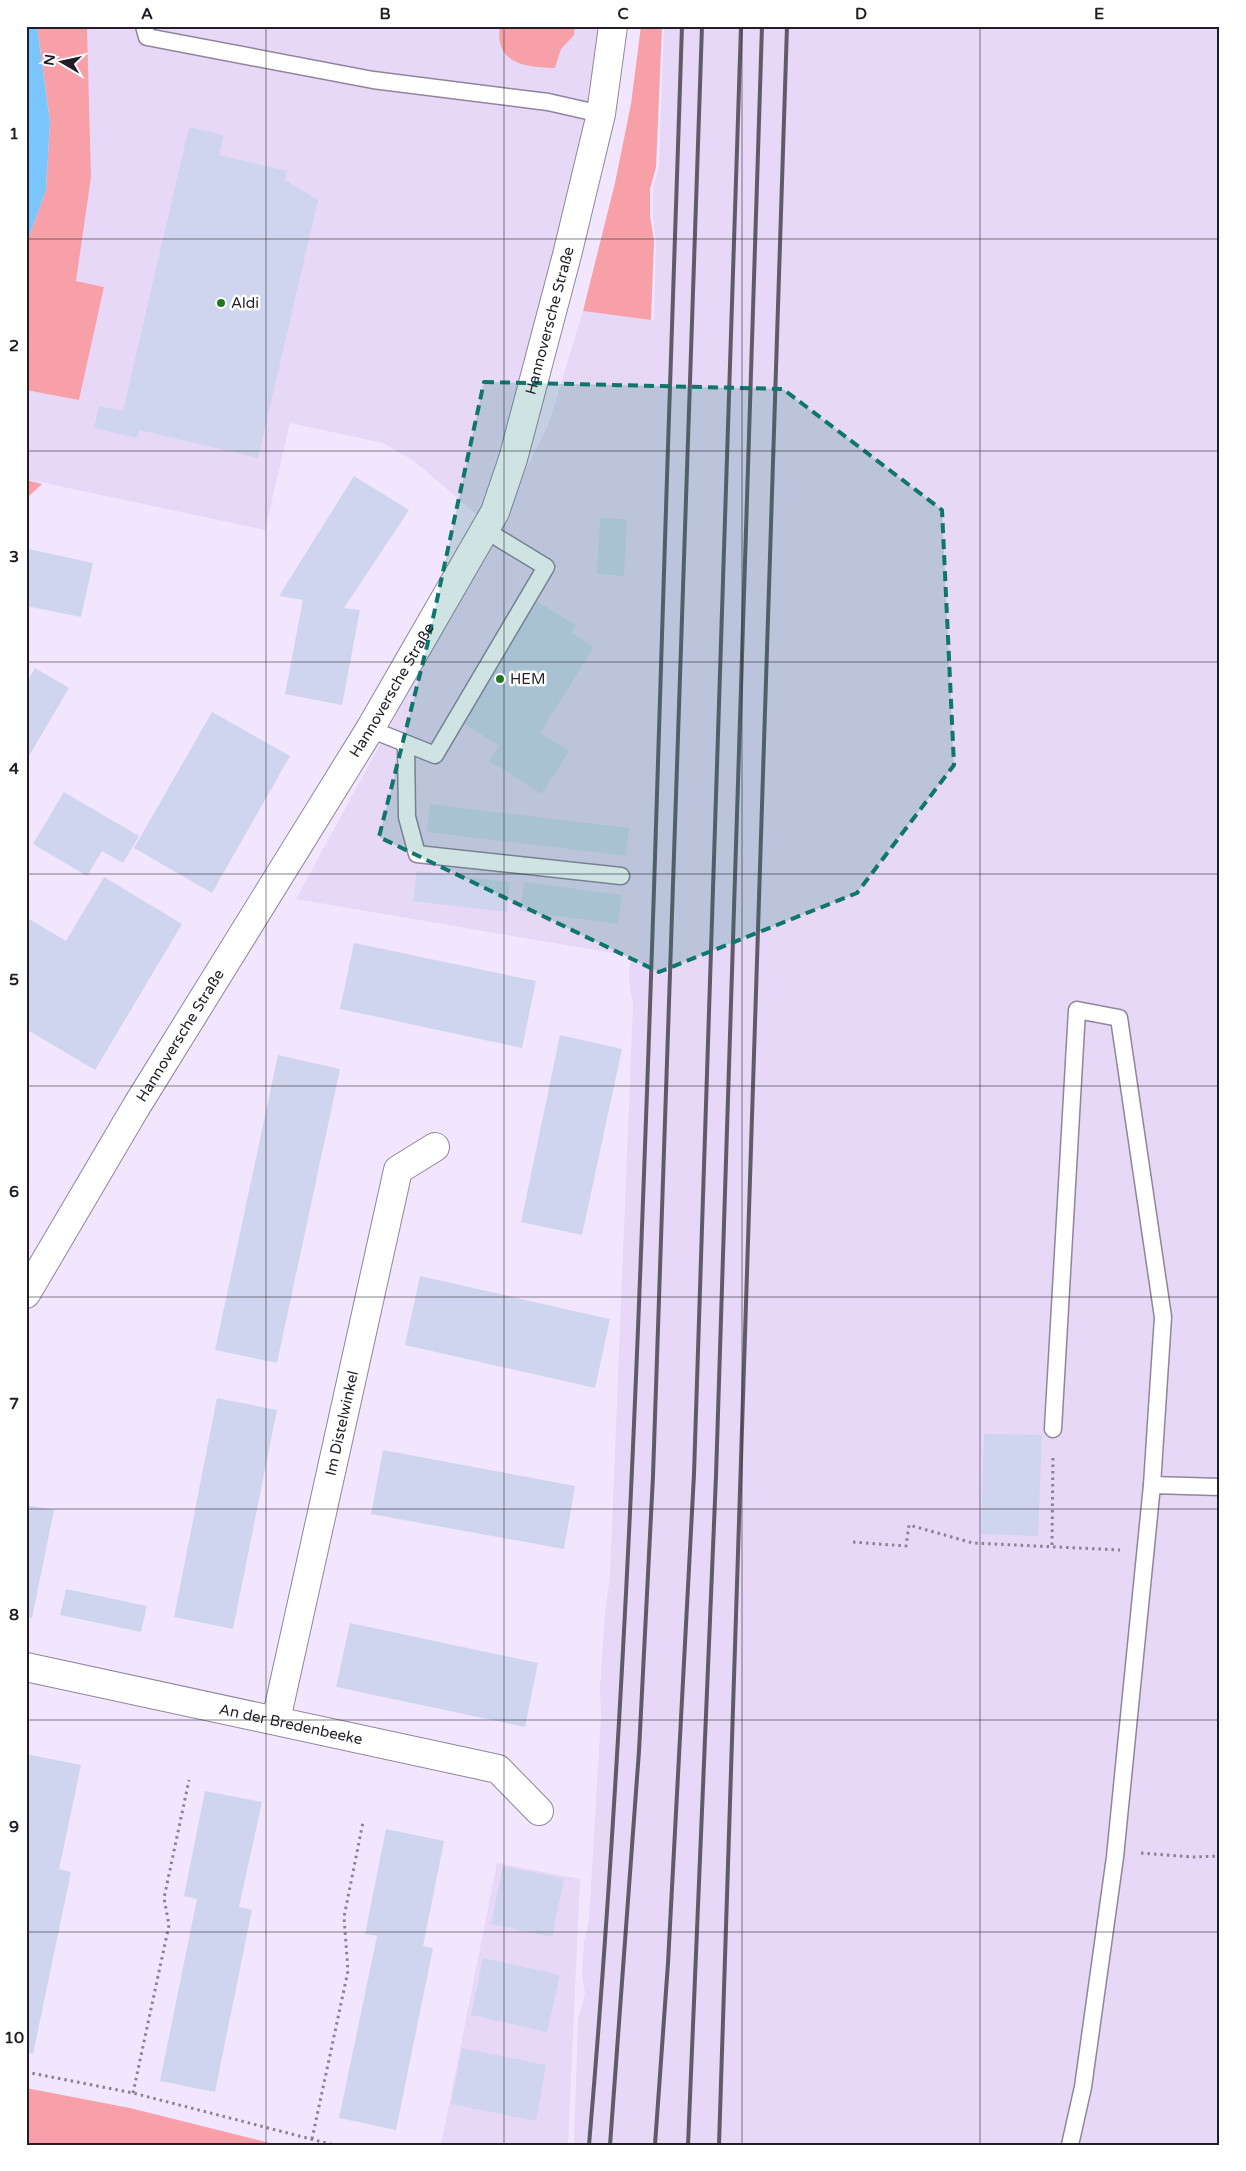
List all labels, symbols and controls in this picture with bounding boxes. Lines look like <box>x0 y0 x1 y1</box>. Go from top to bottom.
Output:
text: A <box>141 4 153 24</box>
text: B <box>379 4 391 24</box>
text: C <box>617 4 629 24</box>
text: D <box>855 4 867 24</box>
text: E <box>1094 4 1104 24</box>
north arrow <box>38 38 88 88</box>
text: N <box>40 53 59 67</box>
text: 1 <box>9 124 19 144</box>
street label: Hannoversche Straße <box>521 245 578 397</box>
place label: Aldi <box>231 294 259 312</box>
marker: Aldi <box>215 297 227 309</box>
text: 2 <box>9 336 19 356</box>
text: 3 <box>9 547 19 567</box>
street label: Hannoversche Straße <box>346 620 438 761</box>
place label: HEM <box>510 670 545 688</box>
marker: HEM <box>494 673 506 685</box>
text: 4 <box>9 759 19 779</box>
street label: Hannoversche Straße <box>132 966 228 1105</box>
text: 5 <box>9 970 19 990</box>
text: 6 <box>9 1182 19 1202</box>
street label: Im Distelwinkel <box>321 1369 362 1477</box>
text: 7 <box>9 1394 19 1414</box>
text: 8 <box>9 1605 19 1625</box>
street label: An der Bredenbeeke <box>218 1700 364 1748</box>
text: 9 <box>9 1817 19 1837</box>
text: 10 <box>4 2028 24 2048</box>

